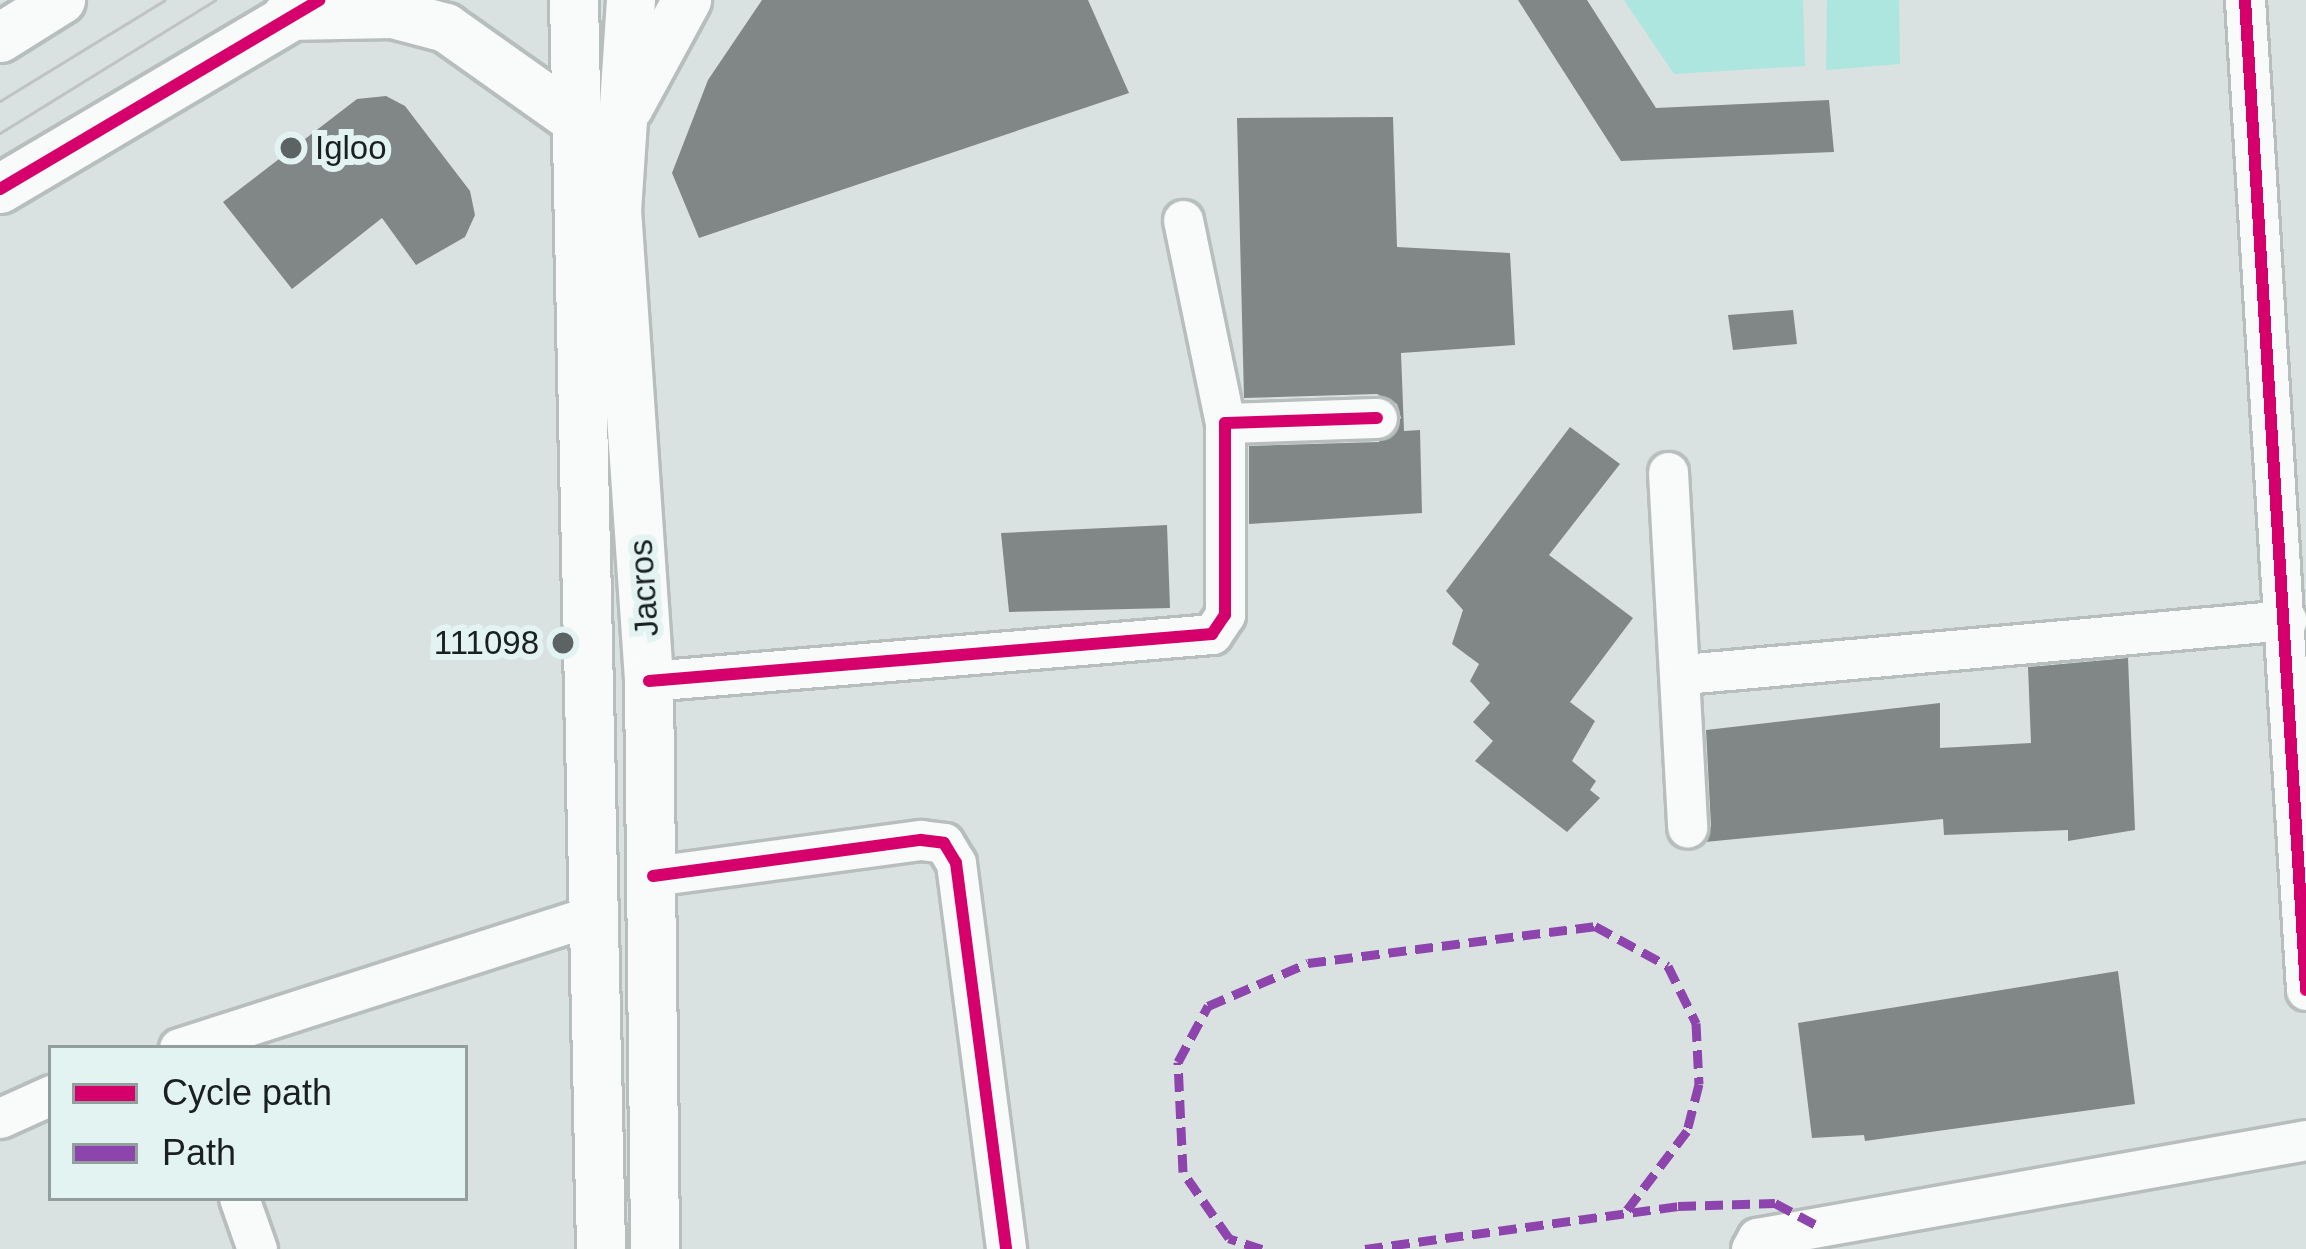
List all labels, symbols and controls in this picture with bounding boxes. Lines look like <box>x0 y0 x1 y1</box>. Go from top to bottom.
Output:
place label: Igloo <box>315 128 387 168</box>
marker: Igloo <box>278 135 304 161</box>
street label: Jacros <box>621 538 667 638</box>
place label: 111098 <box>434 623 539 663</box>
marker: 111098 <box>550 630 576 656</box>
legend <box>48 1045 468 1201</box>
text: Cycle path <box>162 1072 332 1113</box>
text: Path <box>162 1132 236 1173</box>

